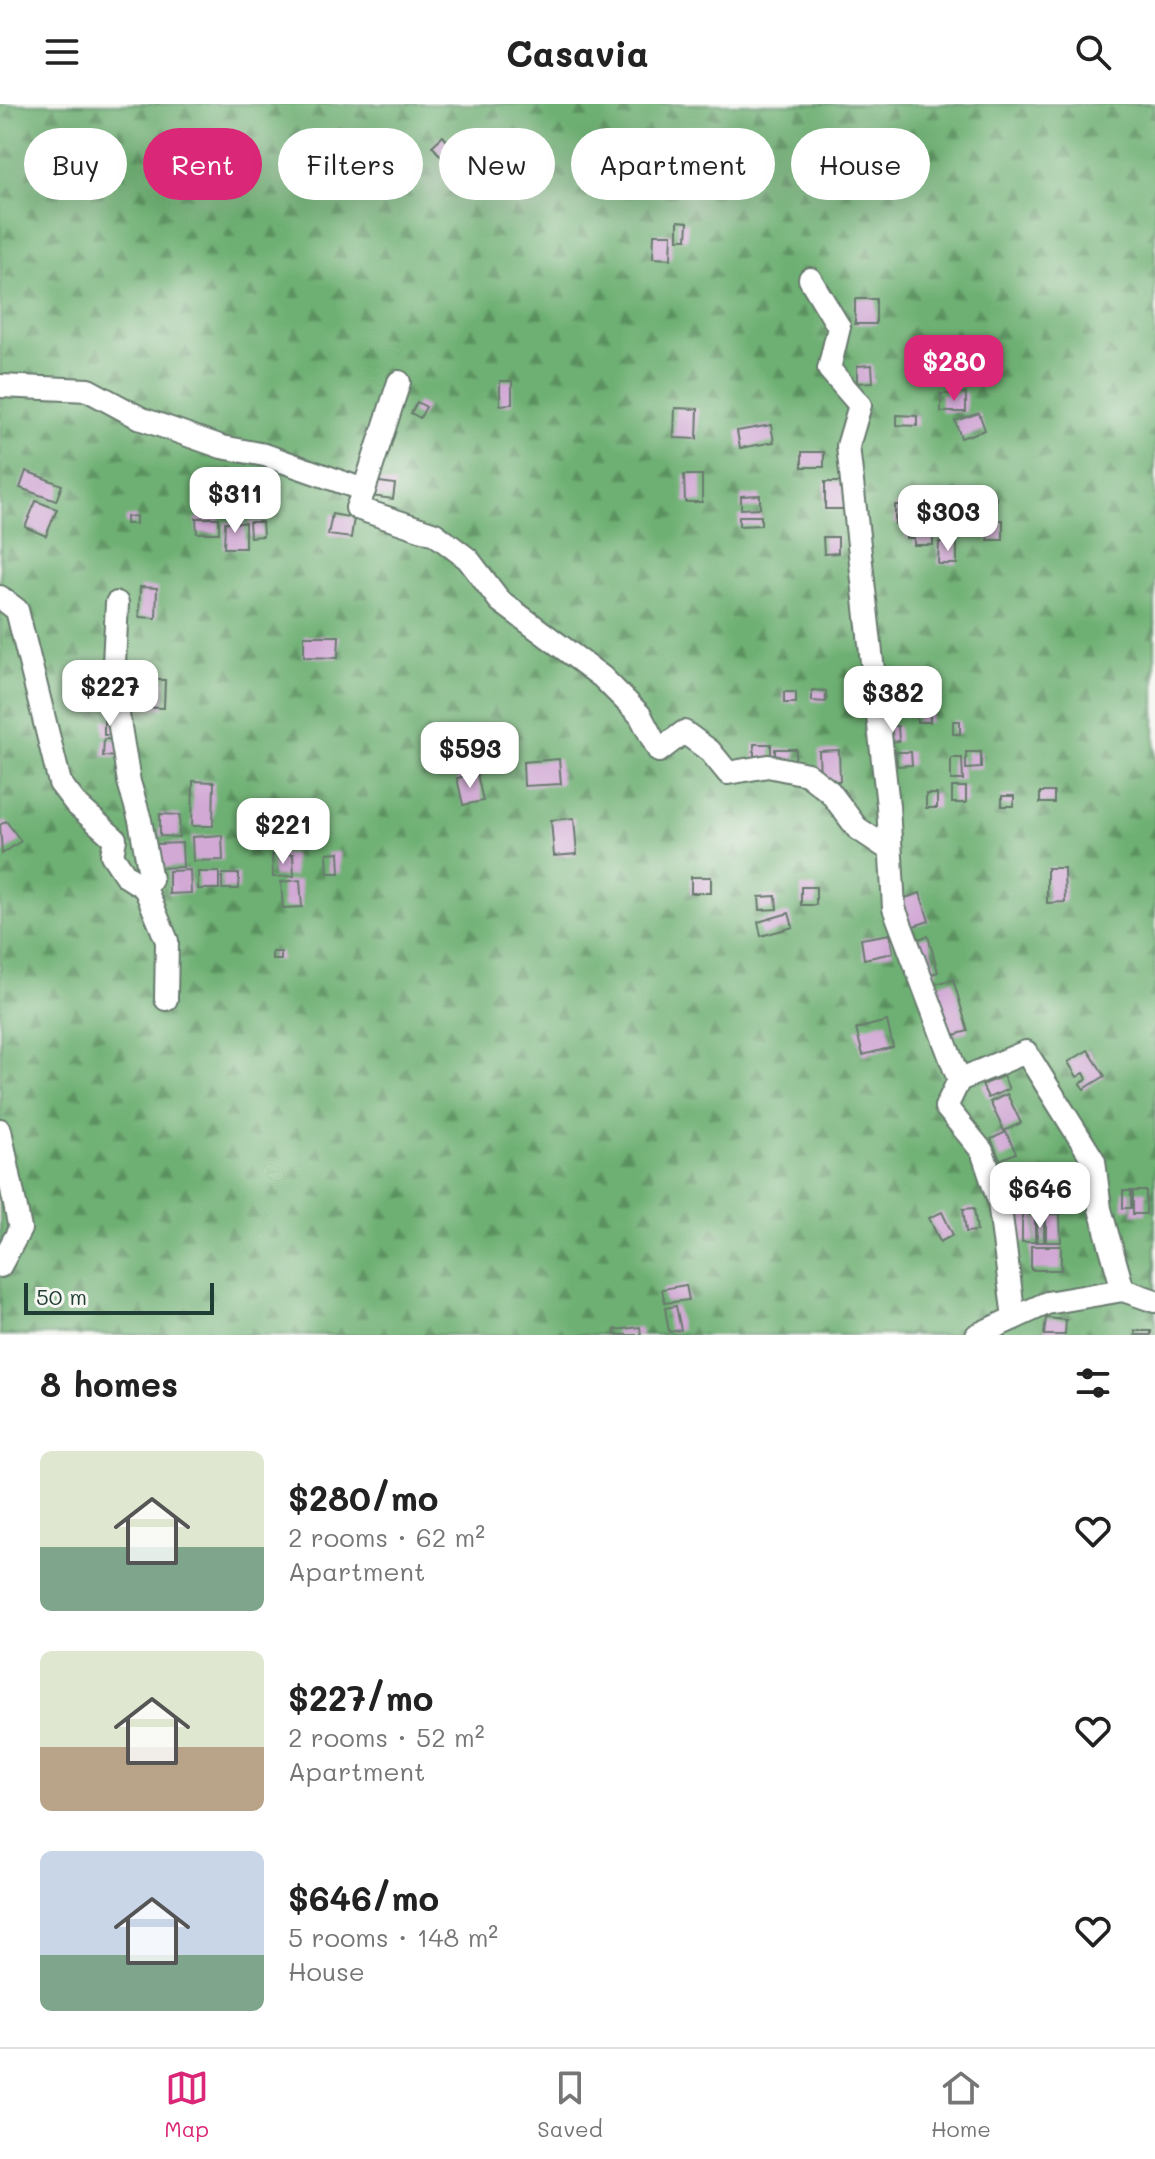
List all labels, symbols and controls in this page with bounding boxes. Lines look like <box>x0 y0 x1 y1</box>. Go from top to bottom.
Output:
text: Casavia <box>506 29 649 76</box>
icon: menu <box>40 30 84 74</box>
icon: search <box>1071 30 1115 74</box>
chip: Buy <box>24 128 127 200</box>
chip: Rent <box>143 128 262 200</box>
chip: Filters <box>278 128 423 200</box>
chip: New <box>439 128 555 200</box>
chip: Apartment <box>571 128 775 200</box>
chip: House <box>791 128 930 200</box>
pin: $280 <box>907 335 1001 403</box>
text: $280 <box>922 344 986 378</box>
pin: $311 <box>188 467 282 535</box>
text: $311 <box>208 476 262 510</box>
pin: $303 <box>901 485 995 553</box>
text: $303 <box>916 494 980 528</box>
pin: $227 <box>63 660 157 728</box>
pin: $382 <box>846 666 940 734</box>
text: $227 <box>80 669 140 703</box>
text: $382 <box>862 675 924 709</box>
pin: $593 <box>423 722 517 790</box>
text: $593 <box>439 731 501 765</box>
pin: $221 <box>236 798 330 866</box>
text: $221 <box>255 807 311 841</box>
pin: $646 <box>993 1162 1087 1230</box>
text: $646 <box>1008 1171 1072 1205</box>
scale bar <box>24 1279 214 1315</box>
text: 50 m <box>36 1282 87 1311</box>
text: 8 homes <box>40 1361 178 1406</box>
icon: filters <box>1071 1361 1115 1405</box>
text: $280/mo <box>288 1475 438 1520</box>
icon: home <box>104 1483 200 1579</box>
icon: heart <box>1071 1509 1115 1553</box>
text: 2 rooms · 62 m² <box>288 1520 485 1554</box>
text: Apartment <box>288 1554 425 1588</box>
text: $227/mo <box>288 1675 433 1720</box>
icon: home <box>104 1683 200 1779</box>
icon: heart <box>1071 1709 1115 1753</box>
text: 2 rooms · 52 m² <box>288 1720 485 1754</box>
text: Apartment <box>288 1754 425 1788</box>
text: $646/mo <box>288 1875 439 1920</box>
icon: home <box>104 1883 200 1979</box>
icon: heart <box>1071 1909 1115 1953</box>
text: 5 rooms · 148 m² <box>288 1920 498 1954</box>
text: House <box>288 1954 365 1988</box>
tab: Map <box>164 2066 209 2143</box>
tab: Saved <box>537 2066 603 2143</box>
tab: Home <box>931 2066 991 2143</box>

